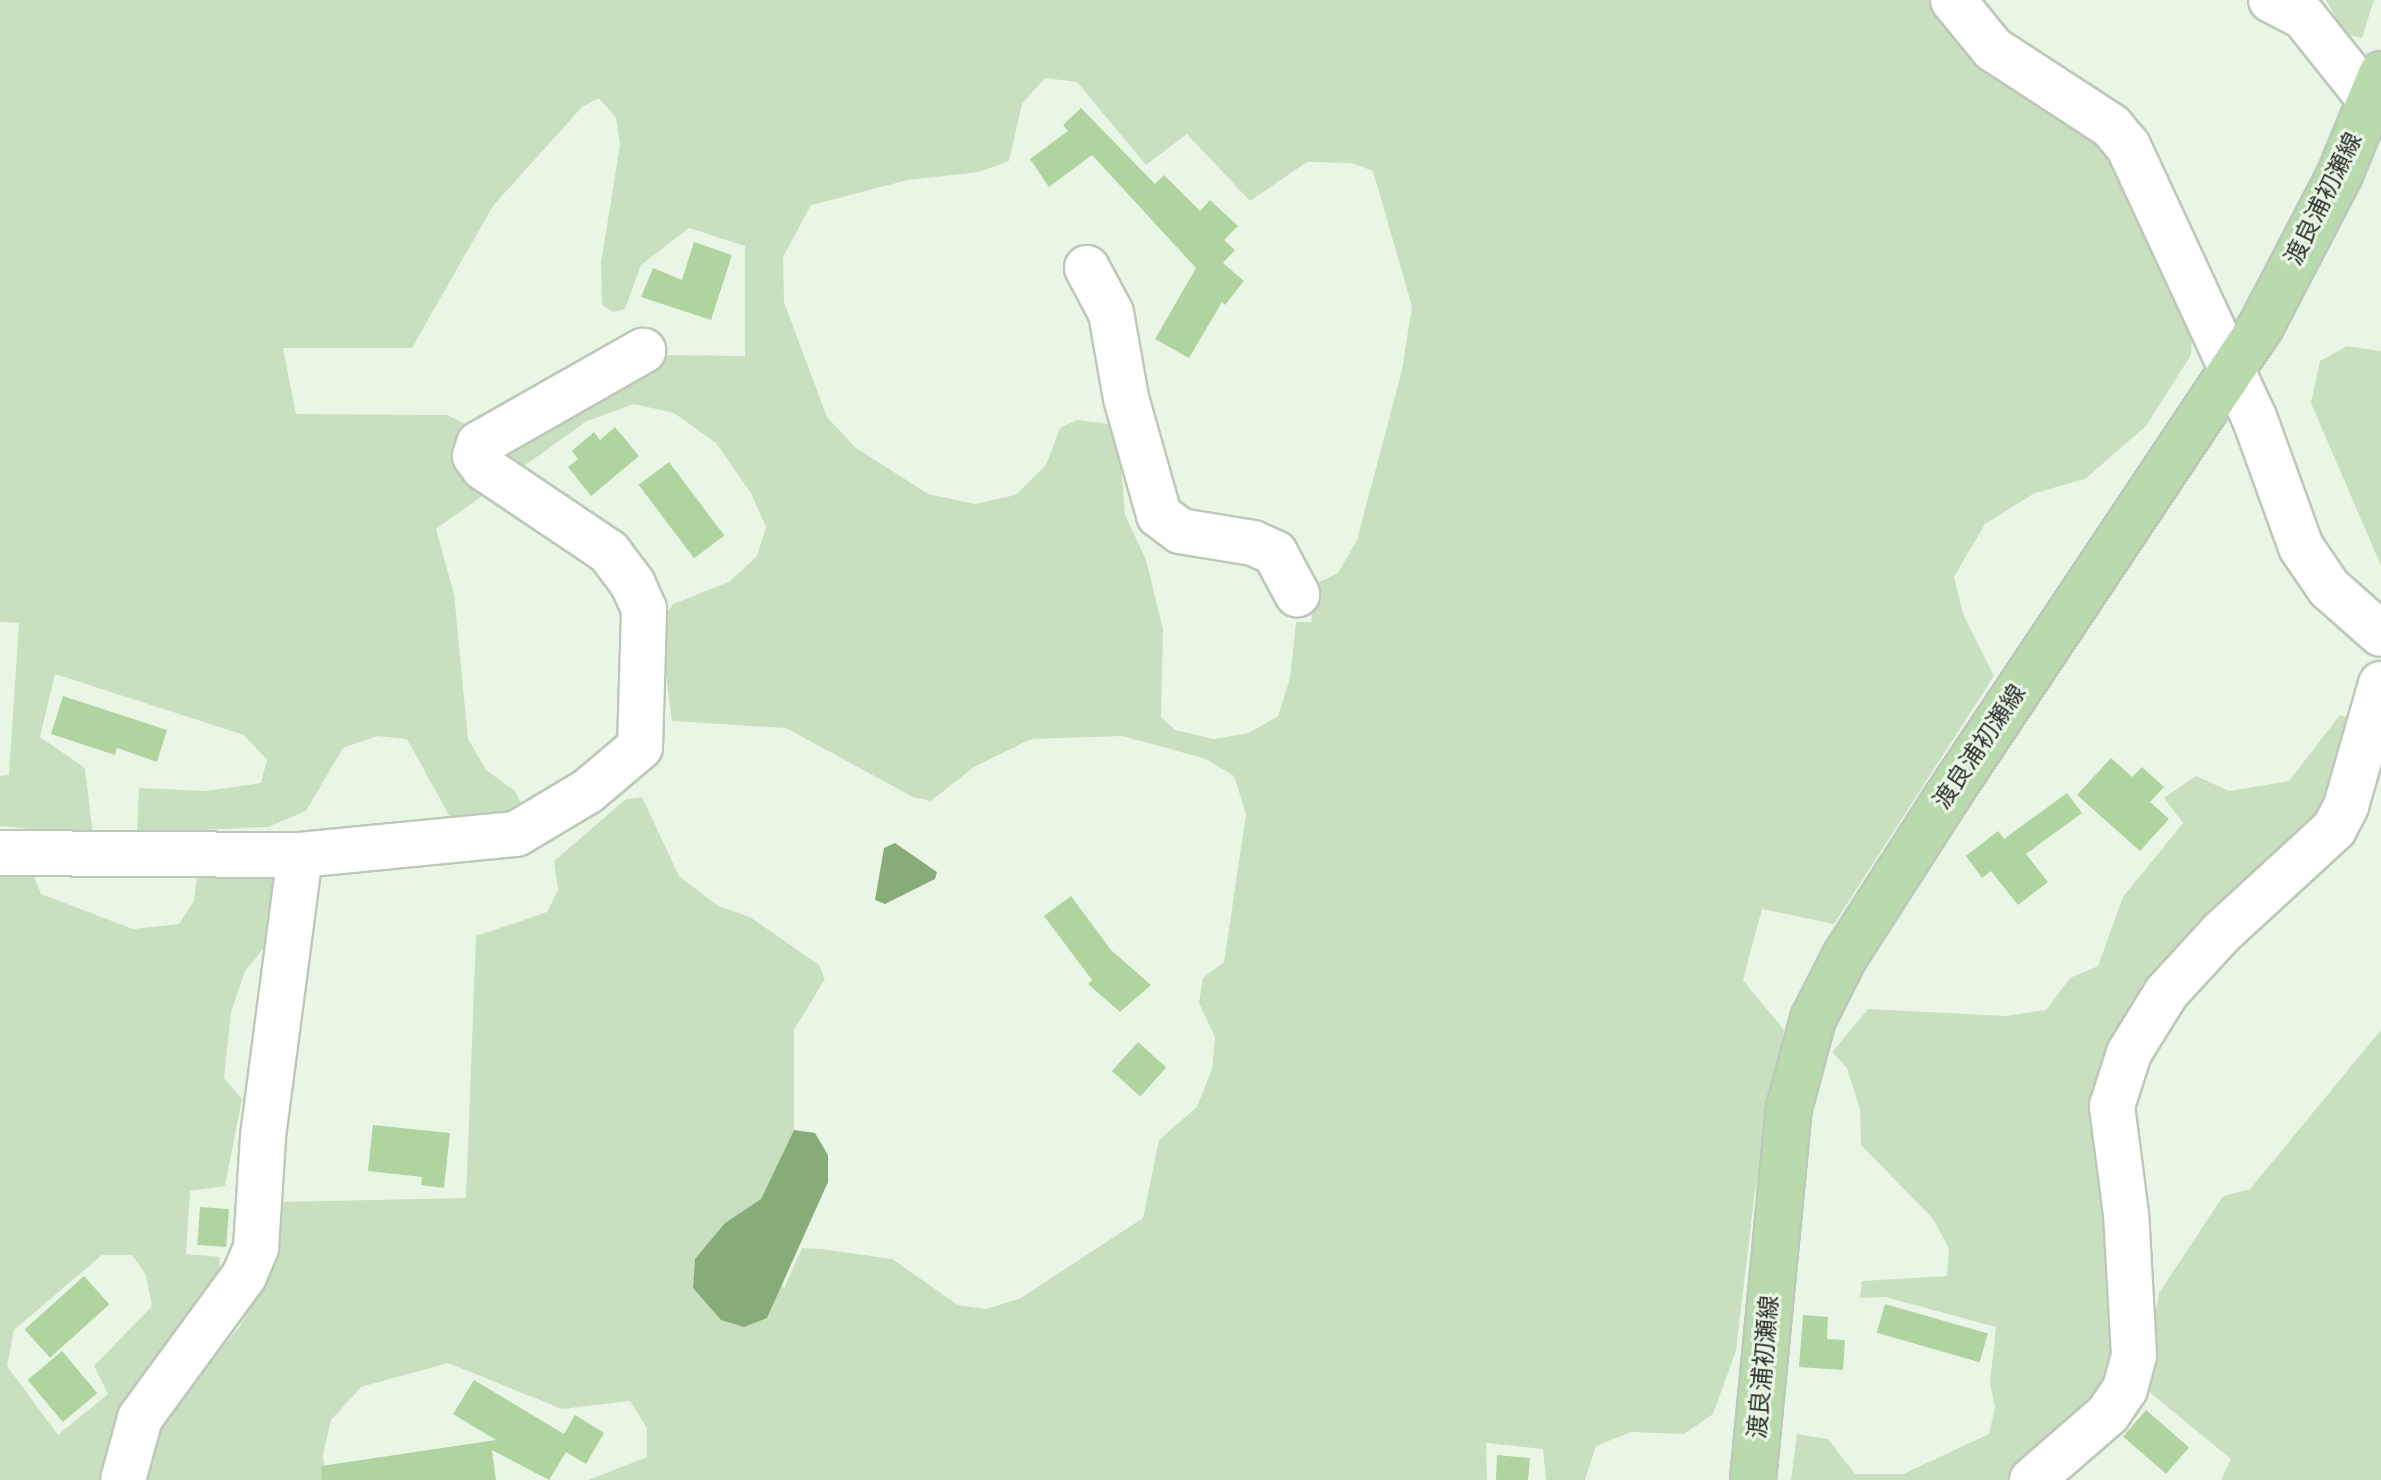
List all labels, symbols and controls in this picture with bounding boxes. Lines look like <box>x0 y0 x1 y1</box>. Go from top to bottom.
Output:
street label: 渡良浦初瀬線 <box>2279 128 2369 270</box>
street label: 渡良浦初瀬線 <box>1928 679 2032 815</box>
street label: 渡良浦初瀬線 <box>1743 1294 1785 1440</box>

